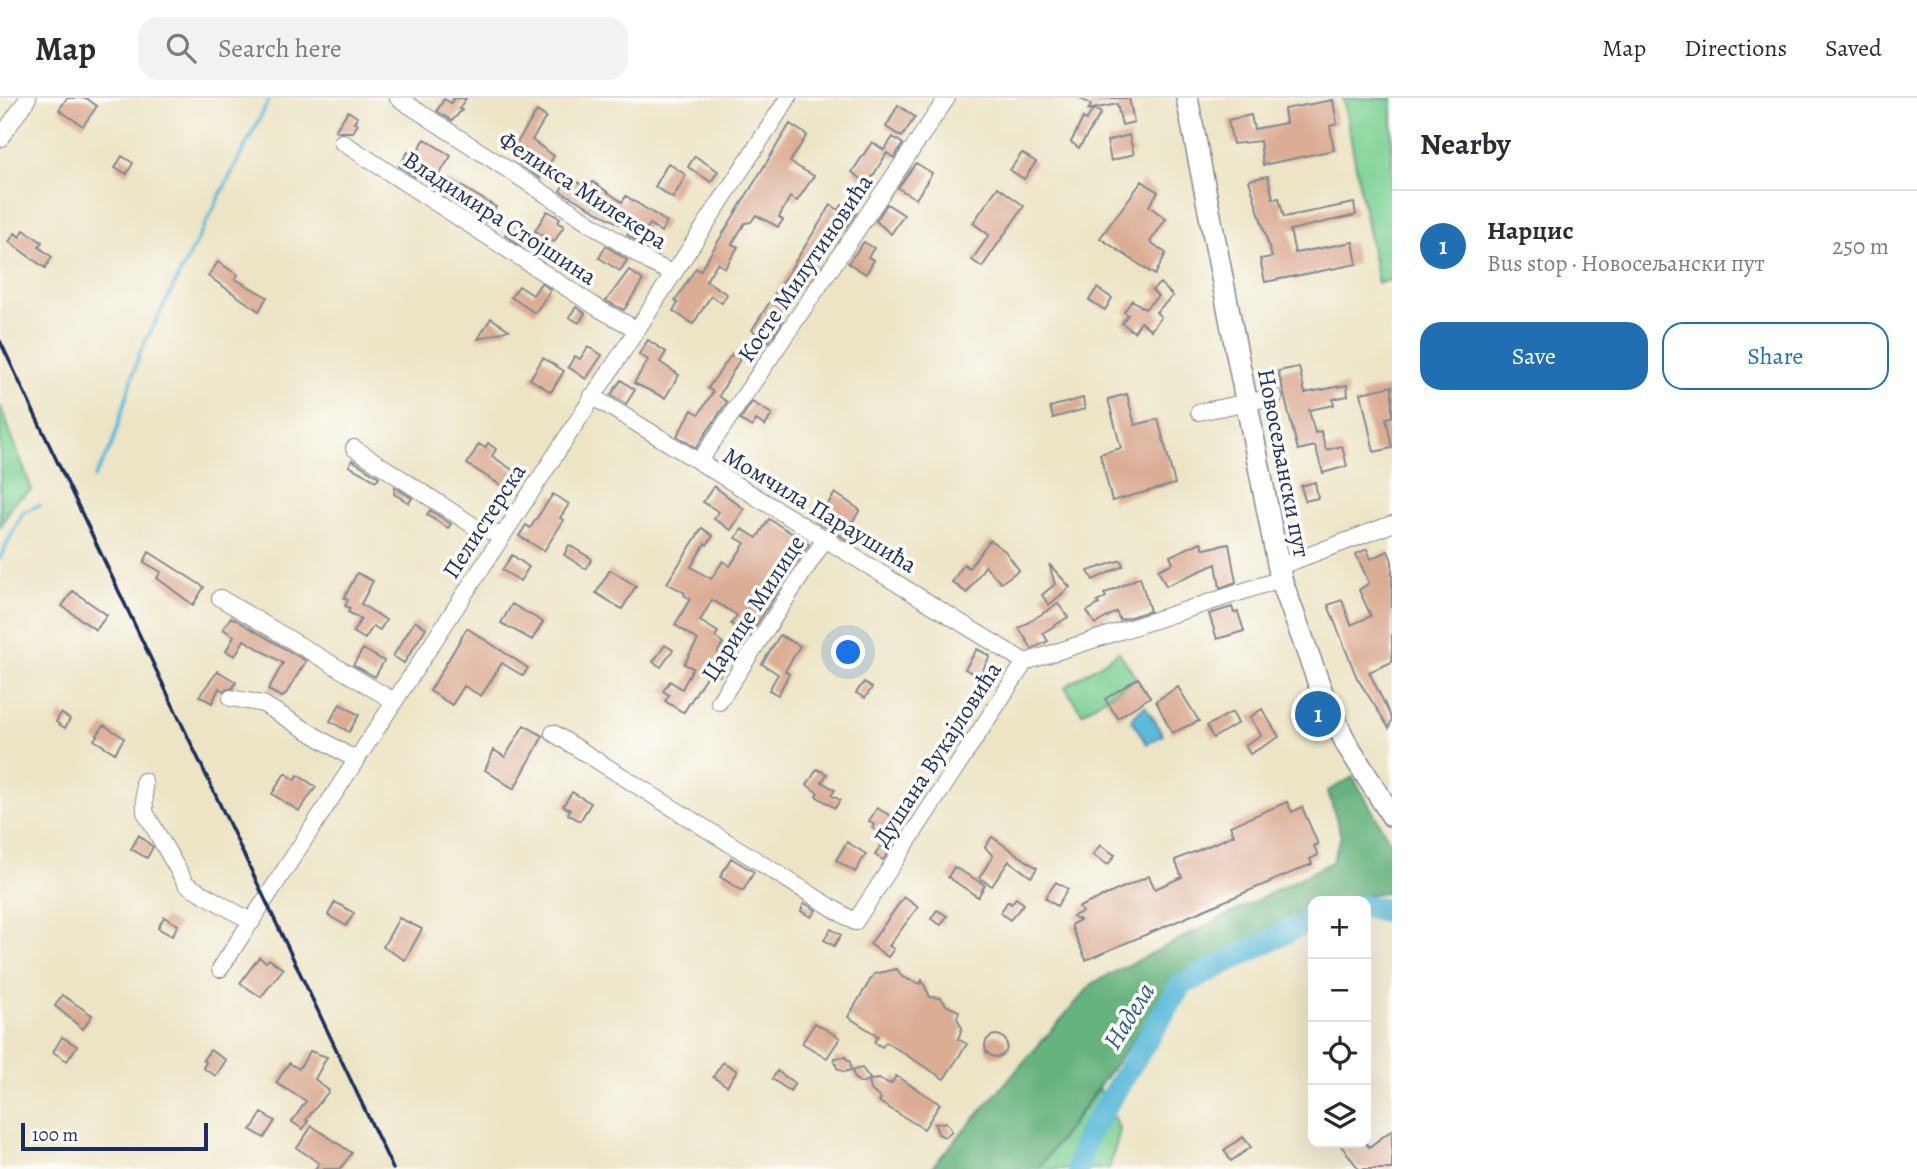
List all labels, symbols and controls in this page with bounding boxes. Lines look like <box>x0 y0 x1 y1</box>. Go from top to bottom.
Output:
search box <box>138 17 628 80</box>
text: Map <box>35 26 96 71</box>
icon: search <box>162 29 200 67</box>
text: Search here <box>218 31 342 66</box>
text: Map <box>1602 32 1646 64</box>
text: Directions <box>1684 32 1787 64</box>
text: Saved <box>1825 32 1882 64</box>
street label: Феликса Милекера <box>492 123 674 257</box>
text: Nearby <box>1420 124 1511 164</box>
street label: Владимира Стојшина <box>397 143 603 293</box>
street label: Косте Милутиновића <box>730 168 880 368</box>
text: Нарцис <box>1487 213 1574 248</box>
text: 1 <box>1439 231 1447 262</box>
text: 250 m <box>1832 231 1889 262</box>
text: Bus stop · Новосељански пут <box>1487 248 1765 279</box>
button: Save <box>1420 322 1648 390</box>
button: Share <box>1662 322 1889 390</box>
street label: Новосељански пут <box>1250 366 1318 560</box>
street label: Момчила Параушића <box>717 439 923 581</box>
street label: Пелистерска <box>435 457 533 585</box>
street label: Царице Милице <box>694 529 812 687</box>
your location <box>831 635 865 669</box>
street label: Душана Вукајловића <box>865 655 1009 853</box>
pin: 1 <box>1295 688 1341 740</box>
map controls <box>1308 896 1371 1148</box>
button: + <box>1308 896 1371 959</box>
button: − <box>1308 959 1371 1022</box>
water label: Надела <box>1095 976 1163 1056</box>
button: locate <box>1308 1022 1371 1085</box>
button: layers <box>1308 1085 1371 1148</box>
scale bar <box>21 1120 208 1152</box>
text: 100 m <box>32 1122 78 1148</box>

